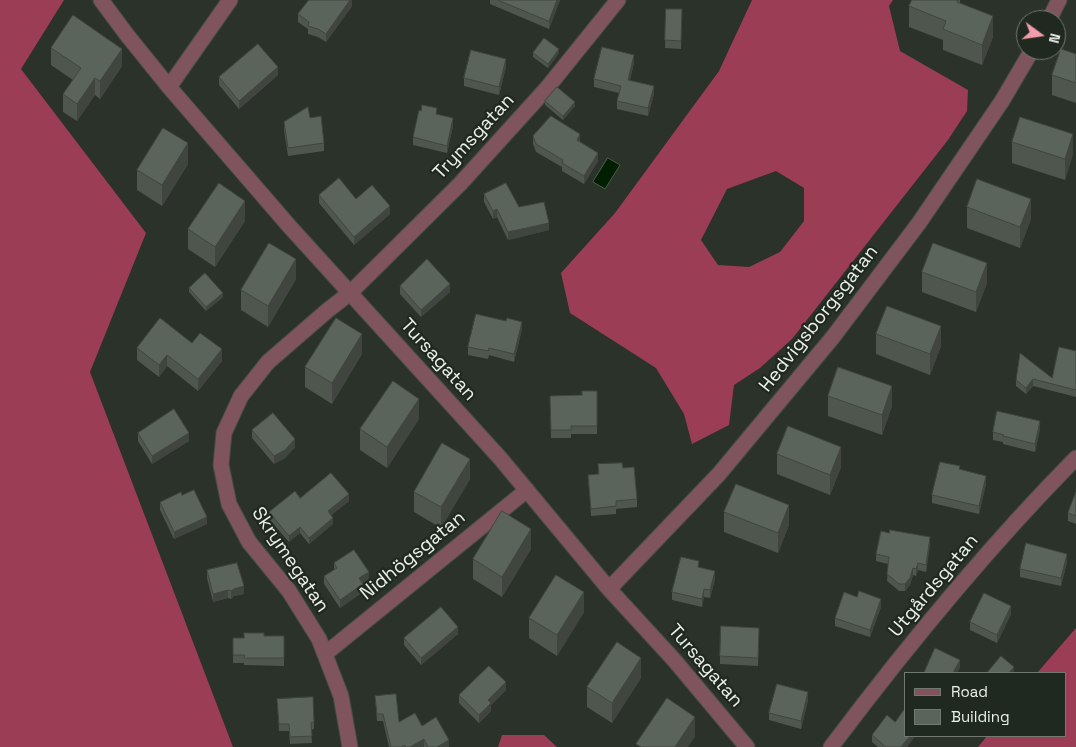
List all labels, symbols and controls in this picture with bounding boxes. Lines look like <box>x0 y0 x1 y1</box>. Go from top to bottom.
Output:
north arrow <box>1016 10 1066 60</box>
text: N <box>1045 32 1064 45</box>
street label: Trymsgatan <box>429 89 519 185</box>
street label: Hedvigsborgsgatan <box>755 241 883 397</box>
street label: Tursagatan <box>395 314 481 406</box>
street label: Skrymegatan <box>246 503 334 617</box>
street label: Nidhögsgatan <box>356 507 470 605</box>
street label: Utgårdsgatan <box>884 530 984 642</box>
street label: Tursagatan <box>663 620 747 712</box>
legend <box>904 672 1066 737</box>
text: Road <box>951 682 988 701</box>
text: Building <box>951 707 1010 726</box>

